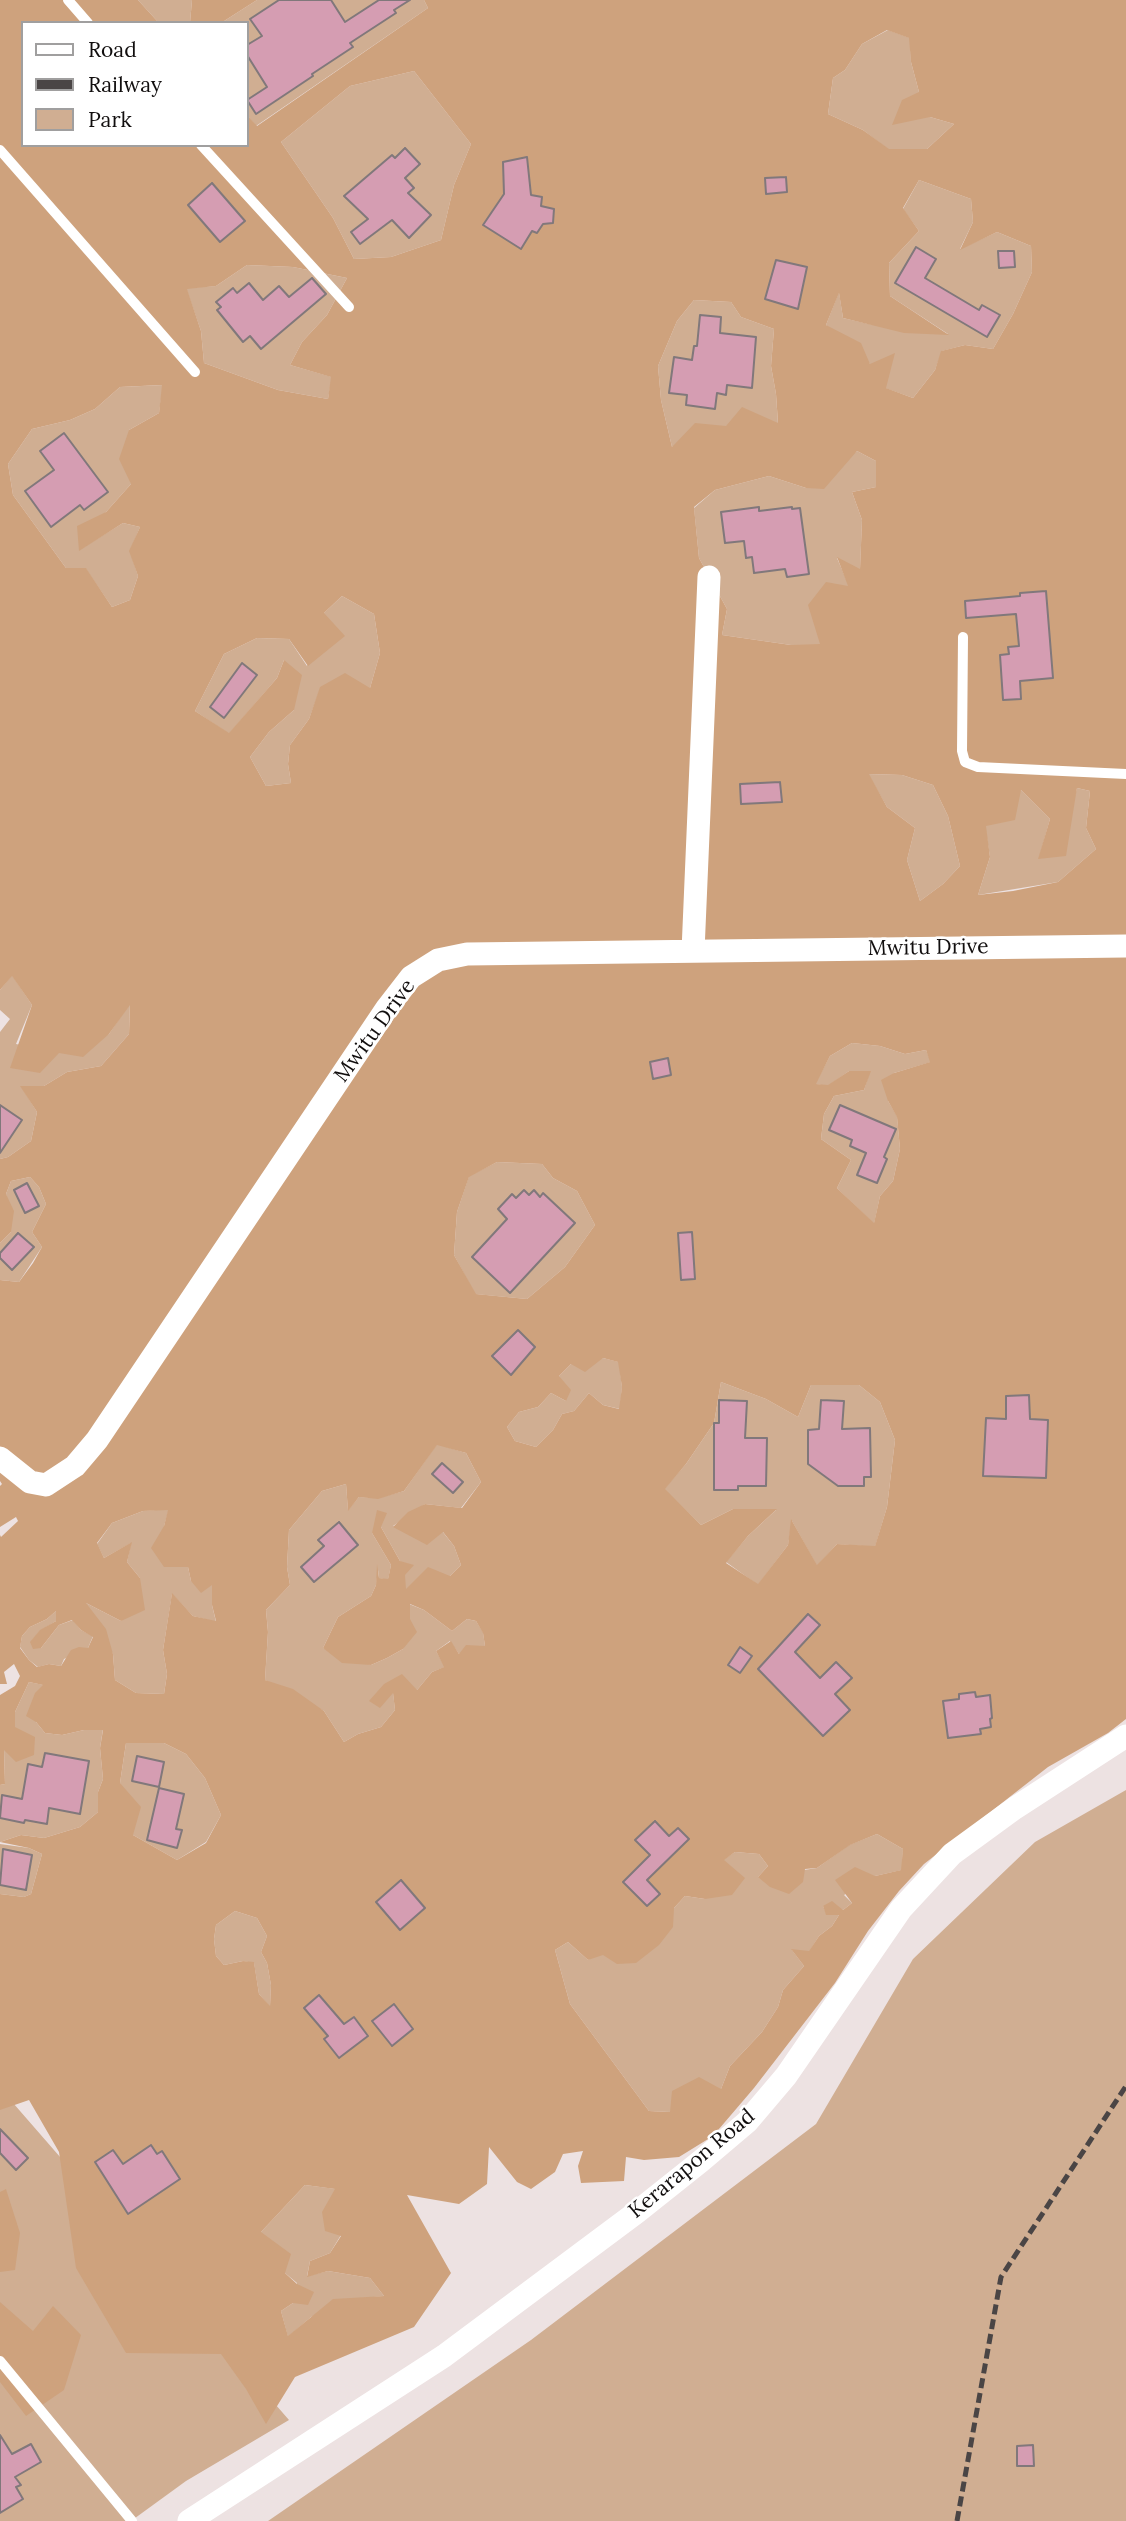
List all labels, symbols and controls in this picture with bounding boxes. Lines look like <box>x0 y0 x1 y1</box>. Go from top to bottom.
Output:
legend <box>21 21 248 147</box>
text: Road <box>88 36 137 63</box>
text: Railway <box>88 71 162 98</box>
text: Park <box>88 106 132 133</box>
street label: Mwitu Drive <box>867 934 989 962</box>
street label: Mwitu Drive <box>329 975 421 1087</box>
street label: Kerarapon Road <box>624 2104 760 2224</box>

